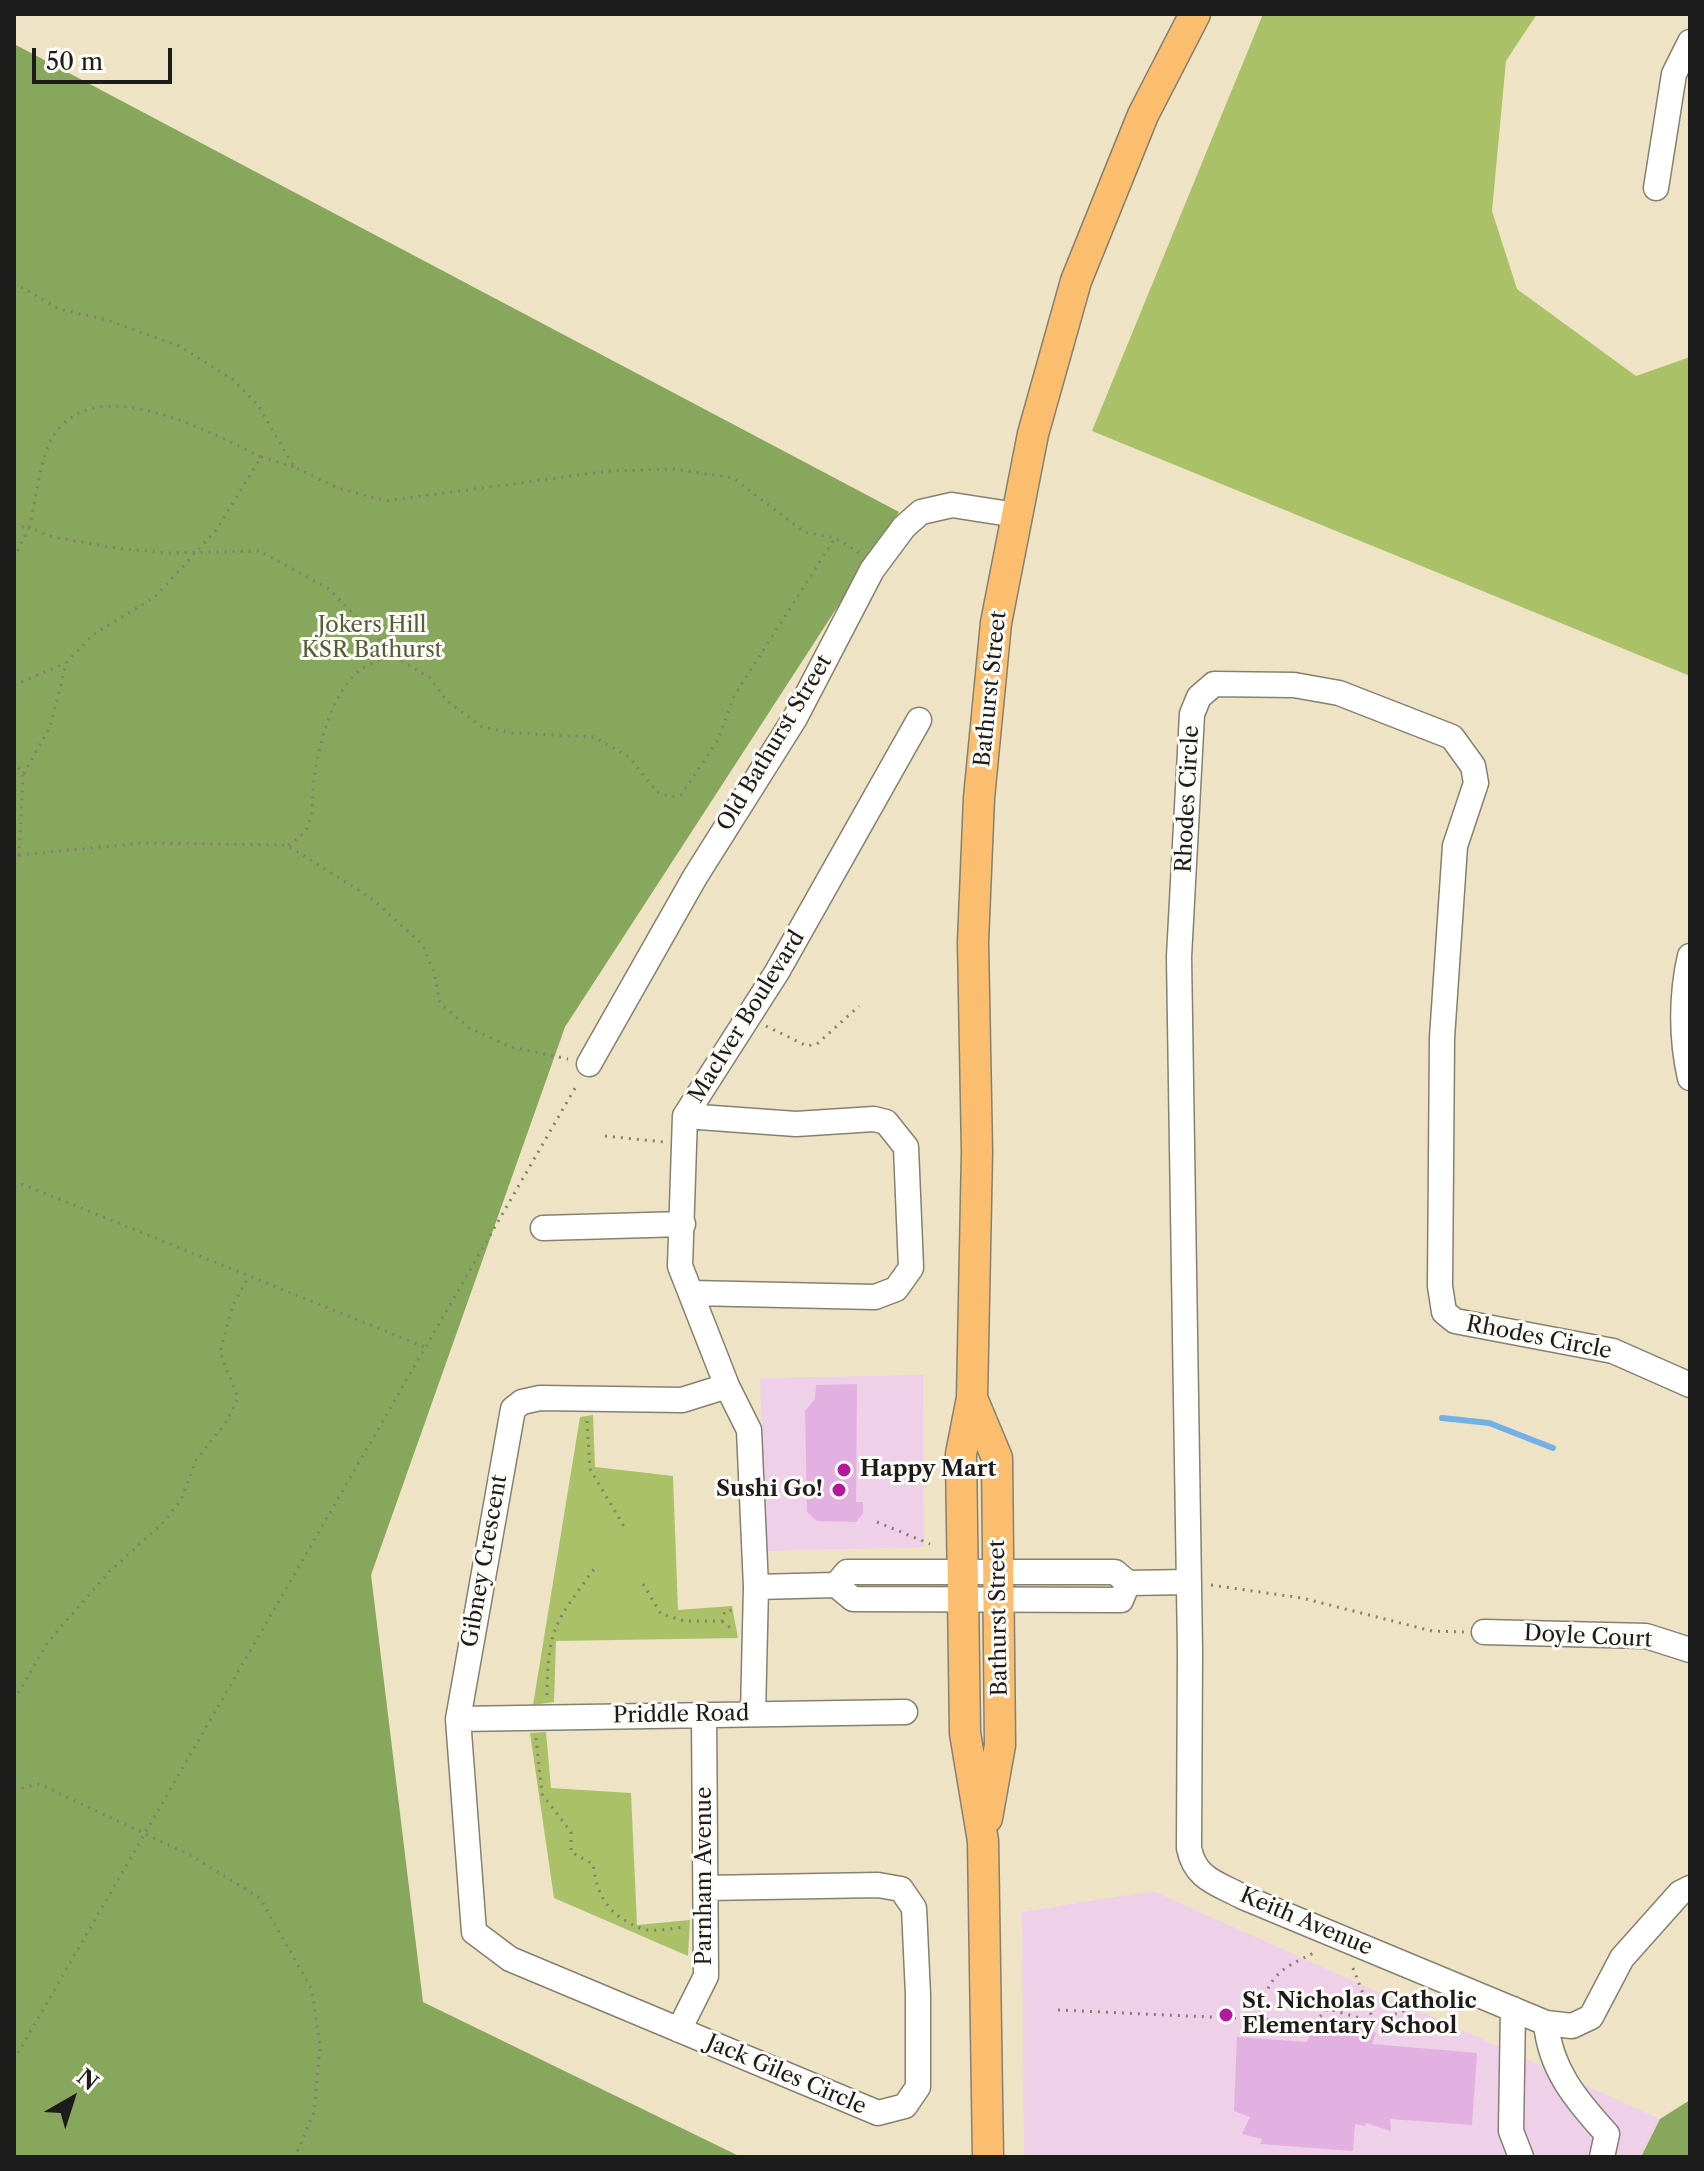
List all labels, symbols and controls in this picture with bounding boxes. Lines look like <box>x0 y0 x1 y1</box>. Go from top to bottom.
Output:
scale bar <box>36 32 176 82</box>
text: 50 m <box>46 47 103 76</box>
street label: Bathurst Street <box>970 610 1012 768</box>
park label: Jokers Hill KSR Bathurst <box>302 613 442 664</box>
street label: Old Bathurst Street <box>712 650 838 836</box>
street label: Rhodes Circle <box>1171 725 1205 873</box>
street label: MacIver Boulevard <box>683 926 811 1108</box>
street label: Rhodes Circle <box>1464 1311 1614 1365</box>
place label: Happy Mart <box>860 1457 996 1483</box>
marker: Happy Mart <box>835 1461 853 1479</box>
street label: Gibney Crescent <box>457 1473 513 1649</box>
place label: Sushi Go! <box>716 1477 823 1503</box>
marker: Sushi Go! <box>830 1481 848 1499</box>
street label: Bathurst Street <box>984 1539 1014 1697</box>
street label: Doyle Court <box>1523 1620 1653 1654</box>
street label: Priddle Road <box>613 1701 749 1729</box>
street label: Parnham Avenue <box>692 1787 718 1965</box>
street label: Keith Avenue <box>1236 1882 1376 1962</box>
place label: St. Nicholas Catholic Elementary School <box>1242 1989 1477 2040</box>
marker: St. Nicholas Catholic Elementary School <box>1217 2006 1235 2024</box>
street label: Jack Giles Circle <box>702 2029 870 2121</box>
north arrow <box>32 2059 112 2139</box>
text: N <box>71 2063 103 2096</box>

